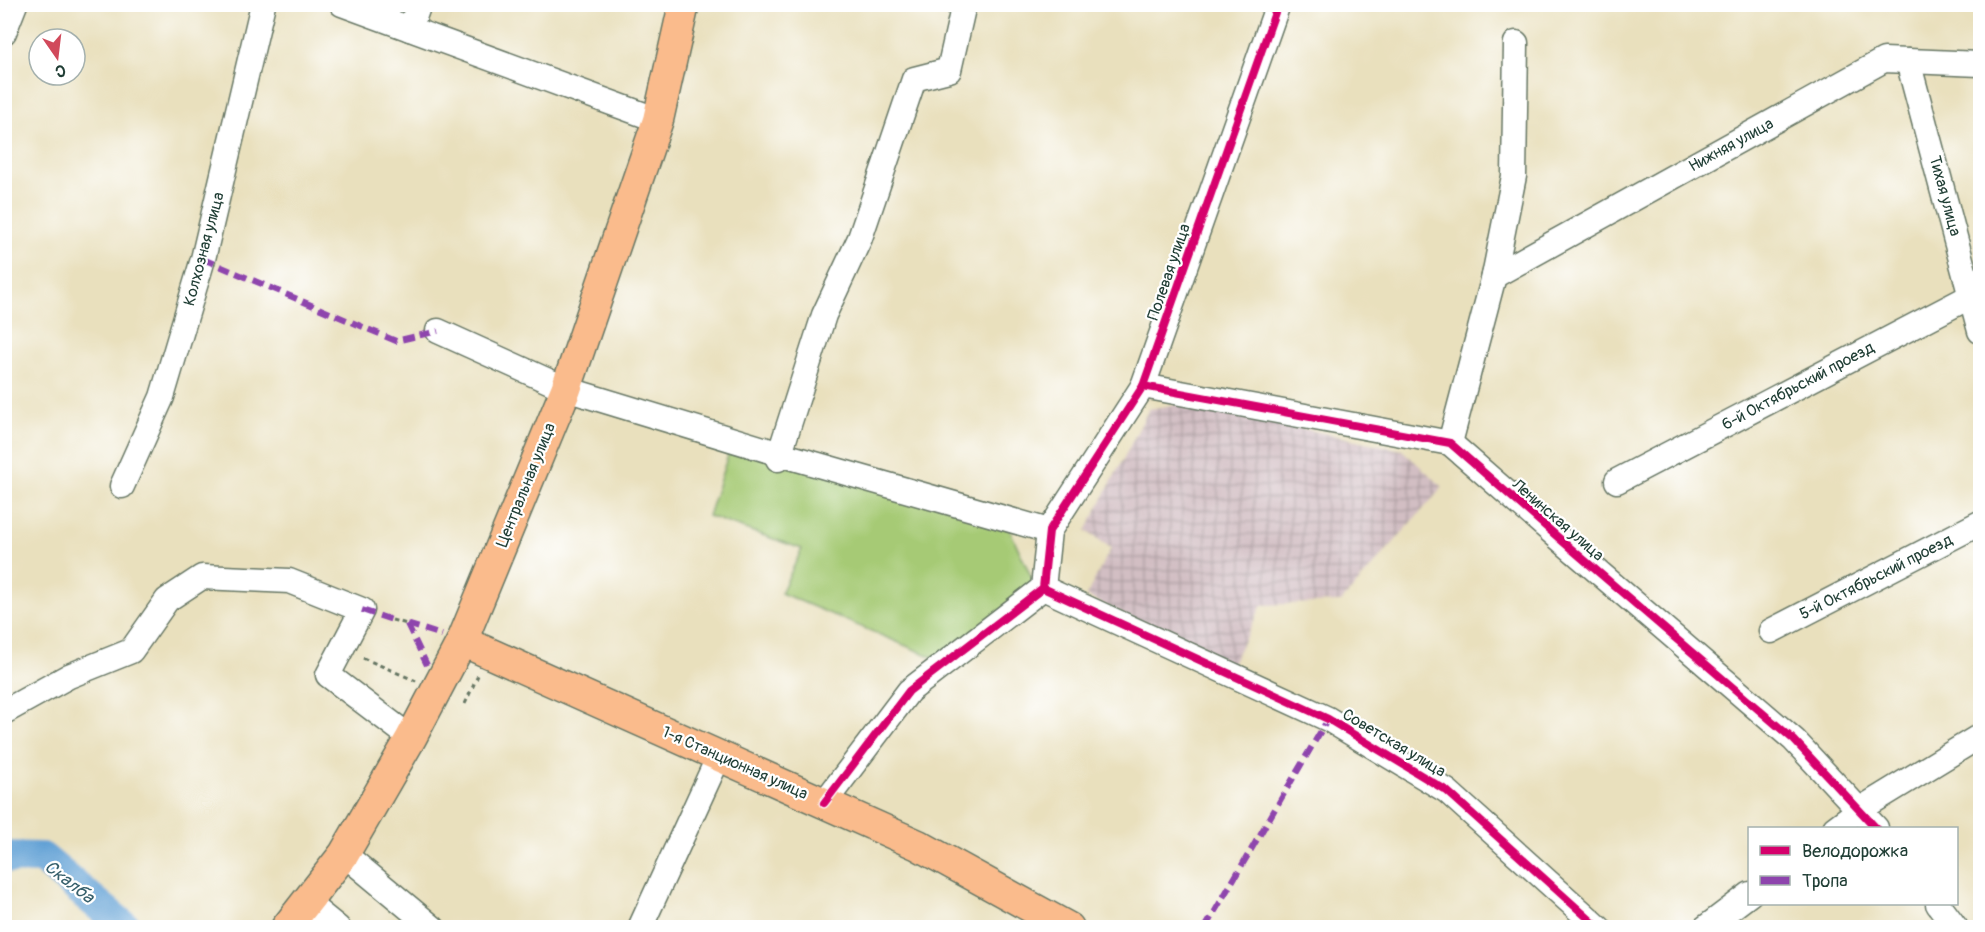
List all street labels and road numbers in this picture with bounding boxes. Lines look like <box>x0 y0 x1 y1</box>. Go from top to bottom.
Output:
street label: Нижняя улица <box>1685 114 1777 176</box>
street label: Тихая улица <box>1925 154 1965 238</box>
street label: Колхозная улица <box>179 190 229 308</box>
street label: Полевая улица <box>1143 221 1195 323</box>
street label: 6-й Октябрьский проезд <box>1718 337 1878 435</box>
street label: Центральная улица <box>492 420 560 550</box>
street label: Ленинская улица <box>1507 474 1608 565</box>
street label: 5-й Октябрьский проезд <box>1796 530 1956 624</box>
street label: Советская улица <box>1339 704 1449 782</box>
street label: 1-я Станционная улица <box>659 722 811 804</box>

